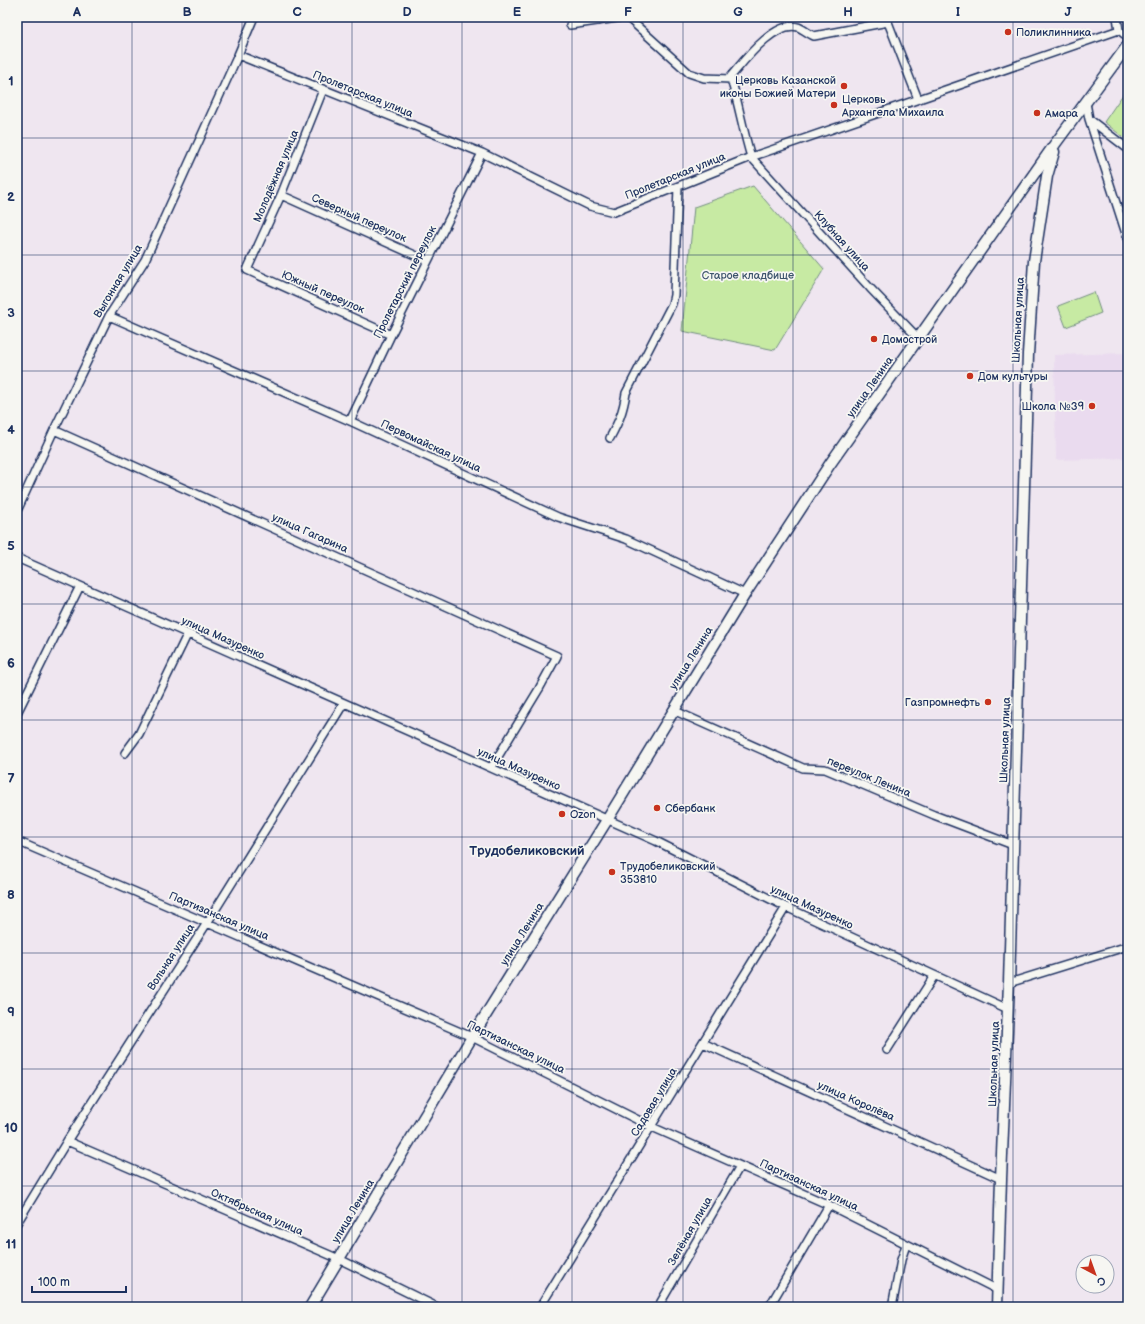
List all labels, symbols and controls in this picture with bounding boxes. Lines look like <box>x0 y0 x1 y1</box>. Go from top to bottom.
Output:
text: A <box>72 4 81 20</box>
text: B <box>182 4 192 20</box>
text: C <box>292 4 302 20</box>
text: D <box>402 4 412 20</box>
text: E <box>513 4 522 20</box>
text: F <box>624 4 632 20</box>
text: G <box>733 4 743 20</box>
text: H <box>843 4 853 20</box>
text: I <box>956 4 960 20</box>
text: J <box>1064 4 1072 20</box>
place label: Поликлинника <box>1016 26 1092 39</box>
marker: Поликлинника <box>1003 27 1013 37</box>
street label: Пролетарская улица <box>311 68 416 120</box>
text: 1 <box>8 73 14 89</box>
place label: Церковь Казанской иконы Божией Матери <box>720 74 836 100</box>
marker: Церковь Казанской иконы Божией Матери <box>839 81 849 91</box>
place label: Церковь Архангела Михаила <box>841 93 945 119</box>
marker: Церковь Архангела Михаила <box>829 100 839 110</box>
place label: Амара <box>1044 107 1079 120</box>
marker: Амара <box>1032 108 1042 118</box>
street label: Молодёжная улица <box>251 127 302 224</box>
street label: Пролетарская улица <box>623 150 728 202</box>
text: 2 <box>7 189 15 205</box>
street label: Северный переулок <box>309 191 409 245</box>
street label: Клубная улица <box>812 208 873 274</box>
street label: Пролетарский переулок <box>371 223 439 340</box>
street label: Выгонная улица <box>91 242 145 320</box>
street label: Южный переулок <box>279 268 367 316</box>
park label: Старое кладбище <box>702 269 794 282</box>
street label: Школьная улица <box>1009 276 1027 363</box>
text: 3 <box>7 305 15 321</box>
place label: Домострой <box>882 333 937 346</box>
marker: Домострой <box>869 334 879 344</box>
street label: улица Ленина <box>844 354 896 420</box>
place label: Дом культуры <box>978 370 1048 383</box>
marker: Дом культуры <box>965 371 975 381</box>
place label: Школа №39 <box>1021 400 1084 413</box>
marker: Школа №39 <box>1087 401 1097 411</box>
street label: Первомайская улица <box>379 417 484 475</box>
text: 4 <box>7 422 15 438</box>
street label: улица Гагарина <box>270 510 350 556</box>
text: 5 <box>7 538 15 554</box>
street label: улица Мазуренко <box>180 614 267 662</box>
street label: улица Ленина <box>667 624 716 692</box>
text: 6 <box>7 655 15 671</box>
place label: Газпромнефть <box>905 696 981 709</box>
street label: Школьная улица <box>997 696 1013 783</box>
marker: Газпромнефть <box>983 697 993 707</box>
street label: улица Мазуренко <box>476 745 563 793</box>
street label: переулок Ленина <box>825 754 913 800</box>
text: 7 <box>7 771 15 787</box>
place label: Сбербанк <box>665 802 716 815</box>
marker: Сбербанк <box>652 803 662 813</box>
place label: Ozon <box>570 808 596 821</box>
marker: Ozon <box>557 809 567 819</box>
district label: Трудобеликовский <box>469 843 585 859</box>
place label: Трудобеликовский 353810 <box>620 860 715 886</box>
marker: Трудобеликовский 353810 <box>607 867 617 877</box>
street label: улица Мазуренко <box>769 882 856 932</box>
text: 8 <box>7 887 15 903</box>
street label: Партизанская улица <box>167 889 271 943</box>
street label: улица Ленина <box>498 900 547 968</box>
street label: Вольная улица <box>145 921 198 993</box>
text: 9 <box>7 1004 15 1020</box>
street label: Партизанская улица <box>465 1018 567 1077</box>
street label: Школьная улица <box>986 1020 1002 1107</box>
street label: Садовая улица <box>628 1065 680 1139</box>
street label: улица Королёва <box>816 1078 897 1124</box>
text: 10 <box>4 1120 18 1136</box>
street label: Партизанская улица <box>758 1156 861 1214</box>
street label: улица Ленина <box>329 1177 377 1245</box>
street label: Октябрьская улица <box>209 1186 306 1238</box>
street label: Зелёная улица <box>665 1194 715 1268</box>
text: 11 <box>6 1236 16 1252</box>
north arrow <box>1075 1254 1115 1294</box>
scale bar <box>32 1268 126 1294</box>
text: С <box>1094 1274 1108 1289</box>
text: 100 m <box>38 1275 70 1290</box>

